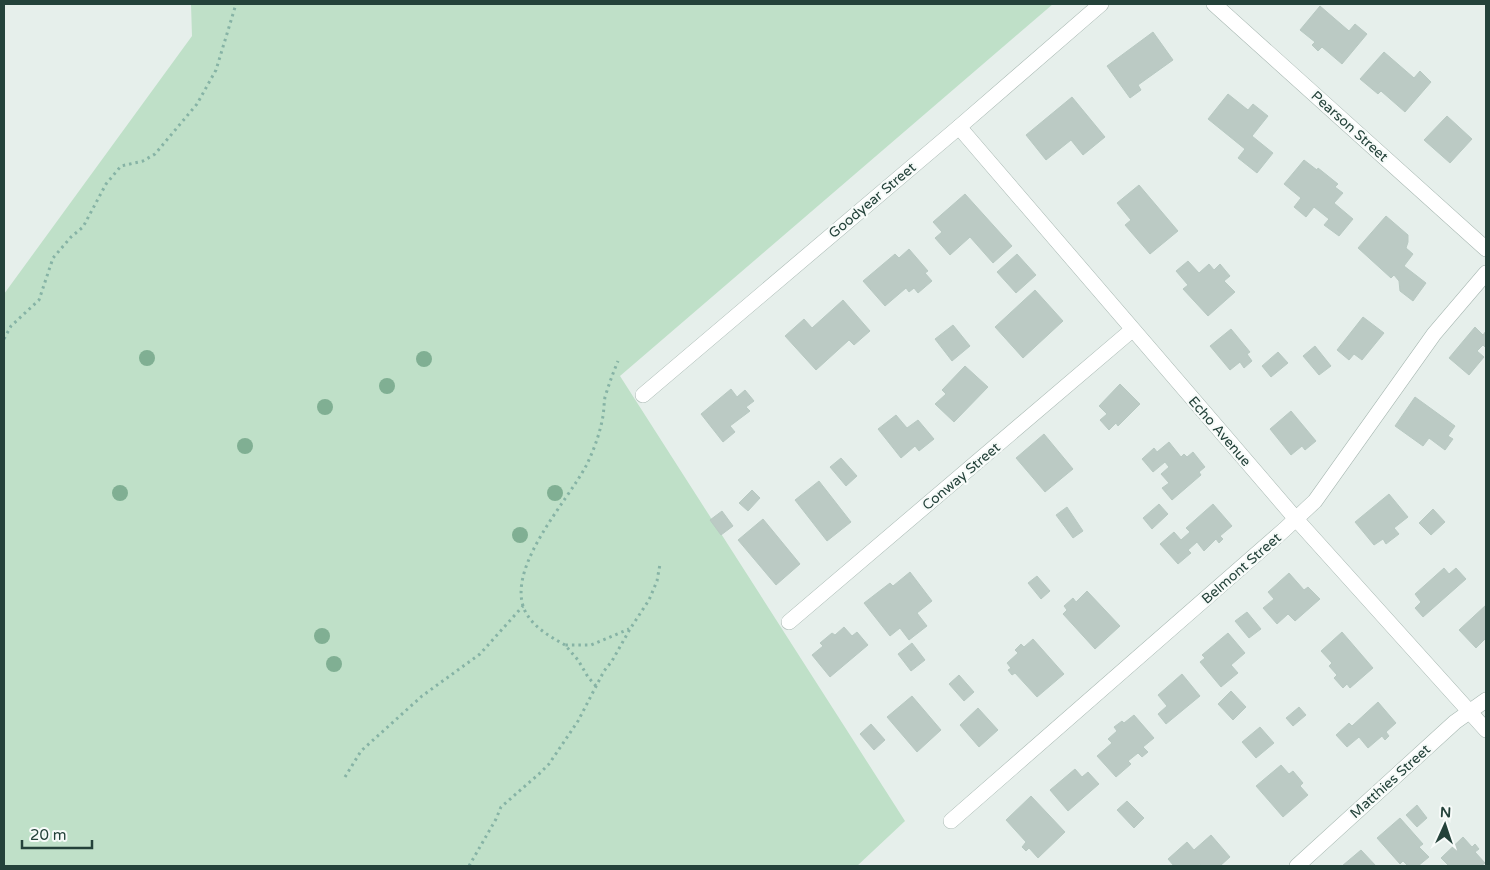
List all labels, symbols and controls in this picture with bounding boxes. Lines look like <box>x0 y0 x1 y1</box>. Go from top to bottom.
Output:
street label: Pearson Street <box>1308 87 1392 166</box>
street label: Goodyear Street <box>825 159 920 242</box>
street label: Echo Avenue <box>1185 393 1255 470</box>
street label: Conway Street <box>919 438 1004 514</box>
street label: Belmont Street <box>1198 529 1285 608</box>
street label: Matthies Street <box>1347 740 1434 822</box>
north arrow <box>1420 800 1470 850</box>
text: N <box>1440 804 1452 821</box>
scale bar <box>22 818 92 850</box>
text: 20 m <box>30 826 67 844</box>

